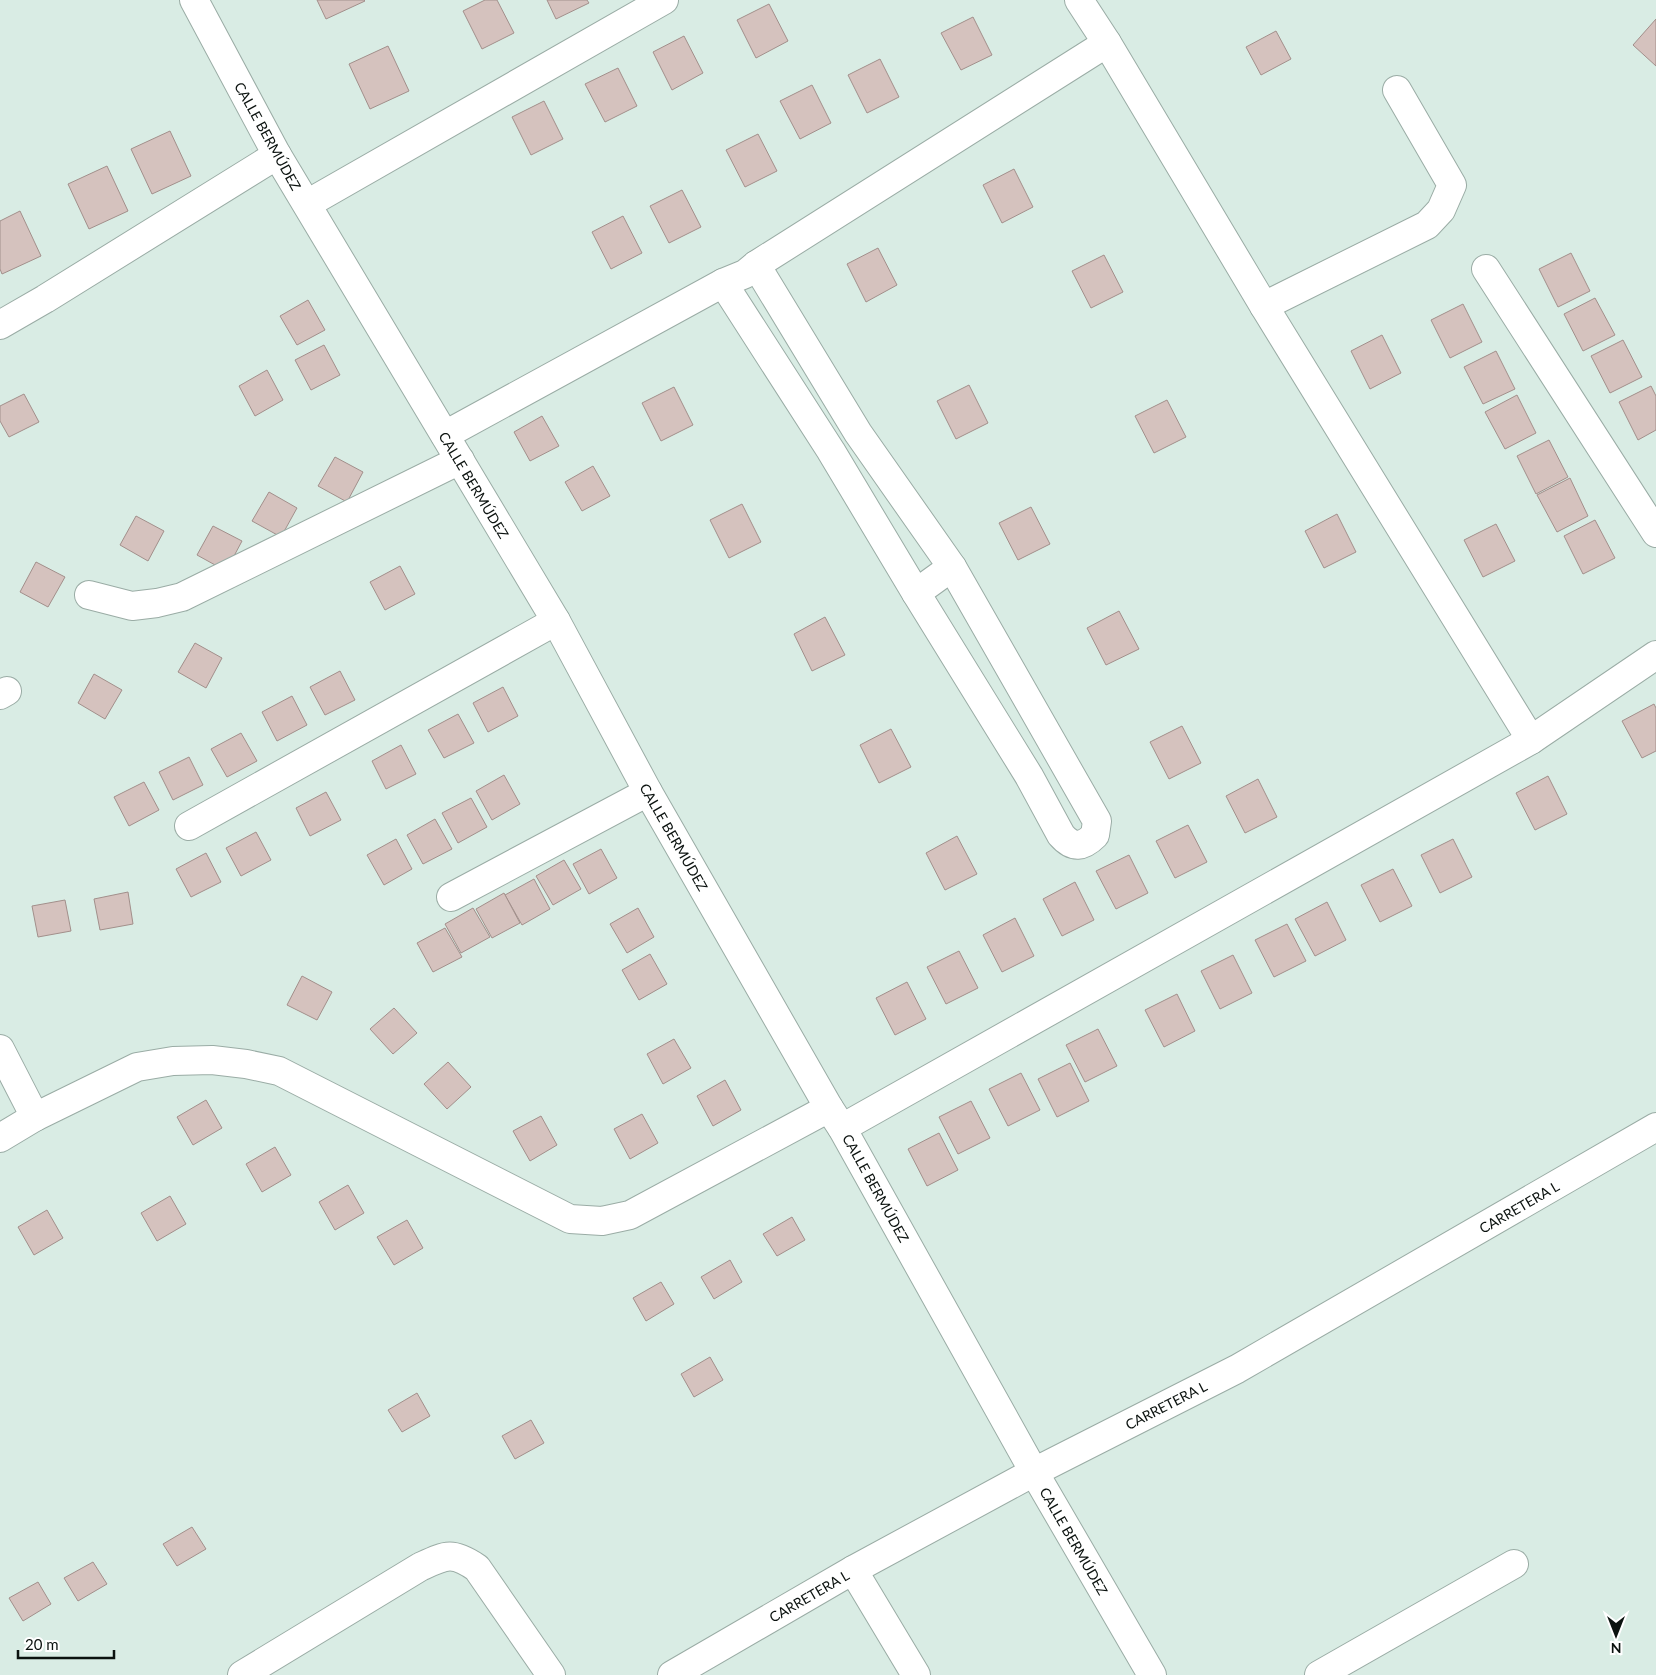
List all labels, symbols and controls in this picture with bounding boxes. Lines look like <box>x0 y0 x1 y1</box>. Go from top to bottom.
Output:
street label: CALLE BERMÚDEZ <box>231 79 305 193</box>
street label: CALLE BERMÚDEZ <box>435 429 513 541</box>
street label: CALLE BERMÚDEZ <box>636 780 712 894</box>
street label: CALLE BERMÚDEZ <box>839 1131 913 1245</box>
street label: CARRETERA L <box>1476 1177 1562 1237</box>
street label: CARRETERA L <box>1122 1377 1210 1433</box>
street label: CALLE BERMÚDEZ <box>1036 1484 1112 1598</box>
street label: CARRETERA L <box>766 1566 852 1626</box>
north arrow <box>1591 1610 1641 1660</box>
scale bar <box>18 1628 114 1660</box>
text: 20 m <box>25 1635 59 1653</box>
text: N <box>1611 1640 1621 1657</box>

